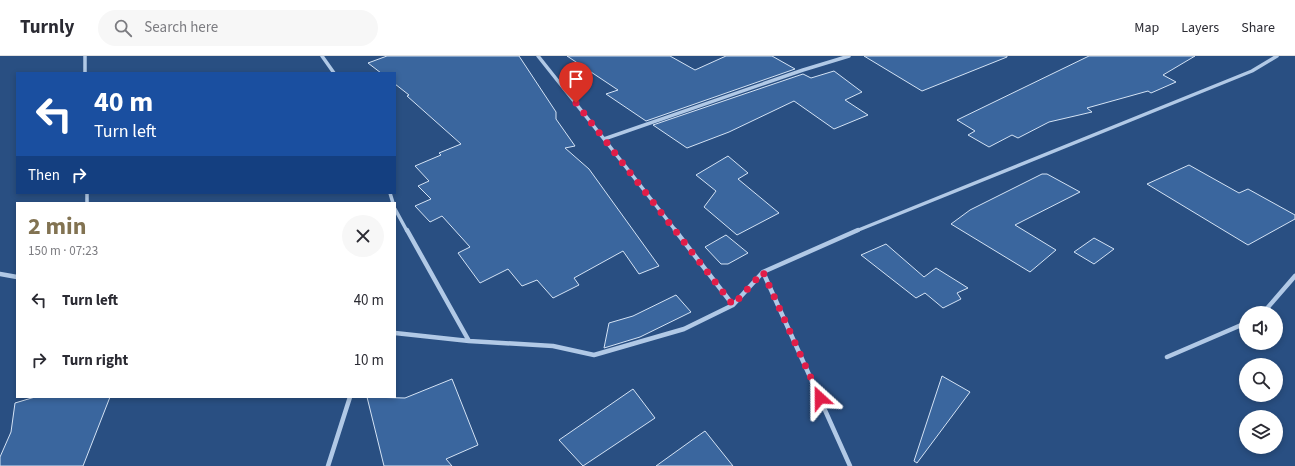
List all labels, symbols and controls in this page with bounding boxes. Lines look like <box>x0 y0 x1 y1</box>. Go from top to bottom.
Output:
search box <box>98 10 378 46</box>
text: Turnly <box>20 14 74 41</box>
icon: search <box>112 17 134 39</box>
text: Search here <box>144 17 218 38</box>
text: Map <box>1134 18 1159 38</box>
text: Layers <box>1181 18 1219 38</box>
text: Share <box>1241 18 1275 38</box>
pin <box>559 62 593 103</box>
icon: arrive <box>565 68 587 90</box>
text: 40 m <box>94 82 153 122</box>
icon: left <box>28 88 80 140</box>
text: Turn left <box>94 119 156 144</box>
icon: right <box>68 164 90 186</box>
text: Then <box>28 165 60 186</box>
text: 2 min <box>28 209 86 244</box>
button: close <box>342 215 384 257</box>
text: 150 m · 07:23 <box>28 242 98 260</box>
icon: left <box>28 289 50 311</box>
text: Turn left <box>62 290 118 311</box>
text: 40 m <box>354 290 384 311</box>
map controls <box>1239 306 1283 454</box>
button: sound <box>1239 306 1283 350</box>
icon: right <box>28 349 50 371</box>
text: Turn right <box>62 350 128 371</box>
text: 10 m <box>354 350 384 371</box>
button: search <box>1239 358 1283 402</box>
position arrow <box>799 377 841 419</box>
button: layers <box>1239 410 1283 454</box>

